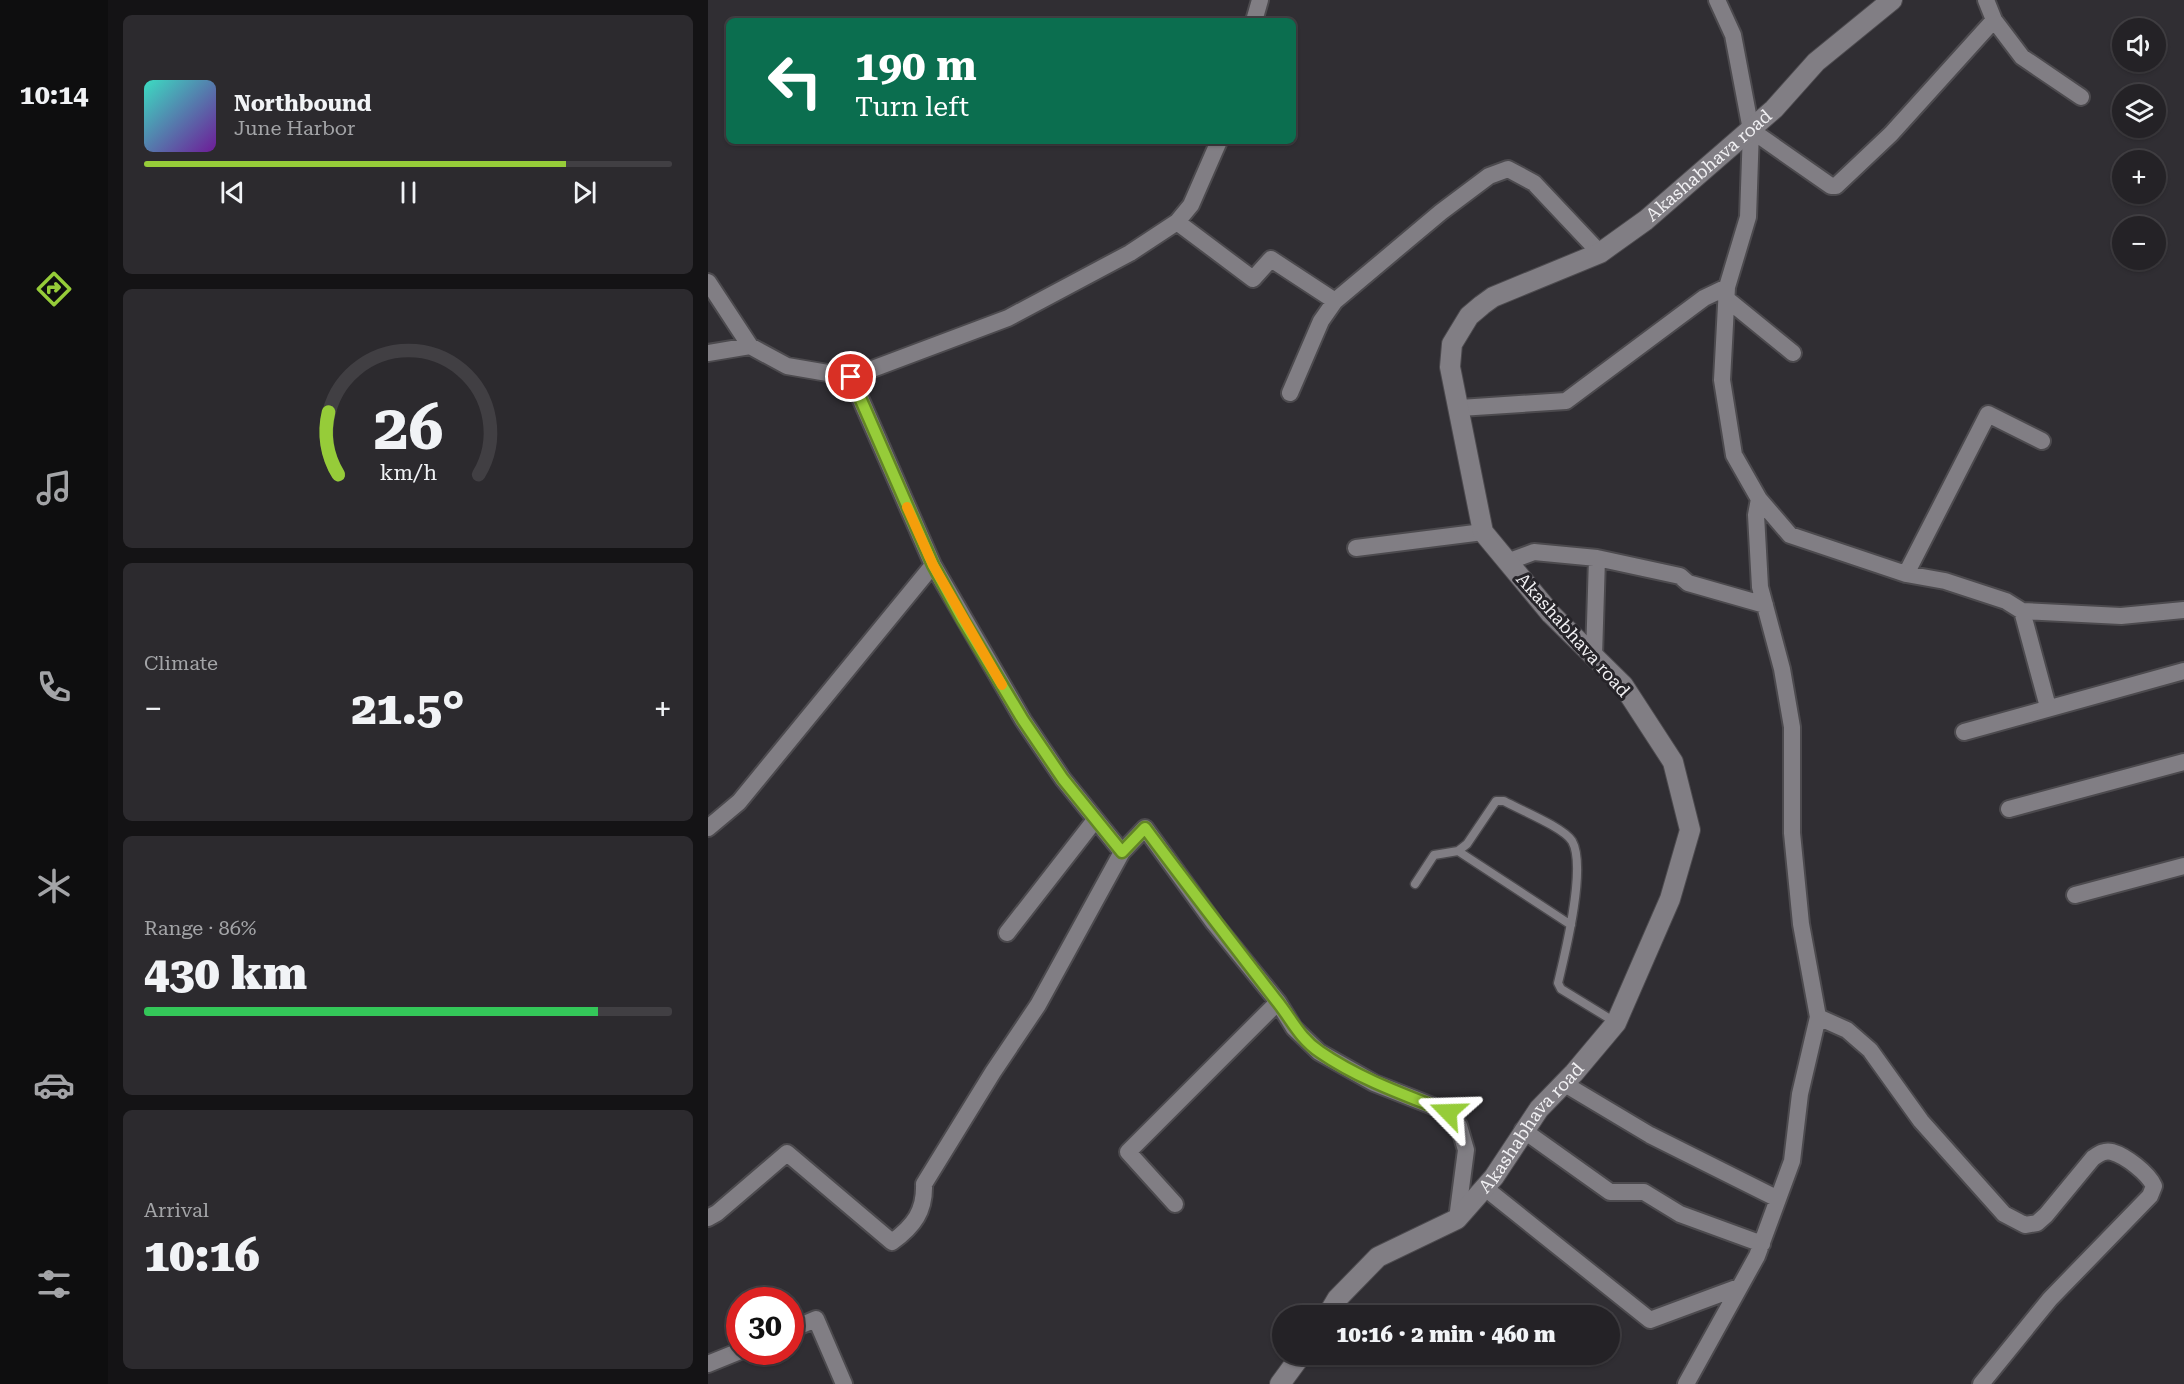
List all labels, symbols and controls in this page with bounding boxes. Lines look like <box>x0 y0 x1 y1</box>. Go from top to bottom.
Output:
map controls <box>2112 18 2166 270</box>
button: sound <box>2112 18 2166 72</box>
text: 190 m <box>855 41 977 90</box>
icon: left <box>756 42 834 120</box>
text: 10:14 <box>20 79 88 111</box>
button: layers <box>2112 84 2166 138</box>
text: Northbound <box>234 91 372 116</box>
text: Turn left <box>855 91 969 123</box>
street label: Akashabhava road <box>1641 105 1776 225</box>
text: June Harbor <box>234 116 355 140</box>
button: + <box>2112 150 2166 204</box>
icon: previous <box>216 176 249 209</box>
icon: pause <box>392 176 425 209</box>
icon: next <box>568 176 601 209</box>
button: − <box>2112 216 2166 270</box>
icon: directions <box>33 268 75 310</box>
pin <box>825 351 876 402</box>
icon: arrive <box>834 360 867 393</box>
text: 26 <box>373 391 443 464</box>
text: km/h <box>379 461 437 486</box>
icon: music <box>33 467 75 509</box>
street label: Akashabhava road <box>1512 568 1635 701</box>
text: Climate <box>144 651 218 675</box>
icon: phone <box>33 666 75 708</box>
text: 21.5° <box>351 682 465 735</box>
text: − <box>144 689 162 728</box>
text: + <box>654 689 672 728</box>
icon: climate <box>33 865 75 907</box>
text: Range · 86% <box>144 916 256 940</box>
text: 430 km <box>144 947 307 1000</box>
street label: Akashabhava road <box>1474 1058 1588 1197</box>
icon: car <box>33 1064 75 1106</box>
position arrow <box>1416 1080 1480 1144</box>
text: Arrival <box>144 1198 209 1222</box>
text: 10:16 <box>144 1229 260 1282</box>
icon: filters <box>33 1263 75 1305</box>
speed limit sign: 30 <box>726 1287 804 1365</box>
text: 10:16 · 2 min · 460 m <box>1336 1322 1556 1347</box>

